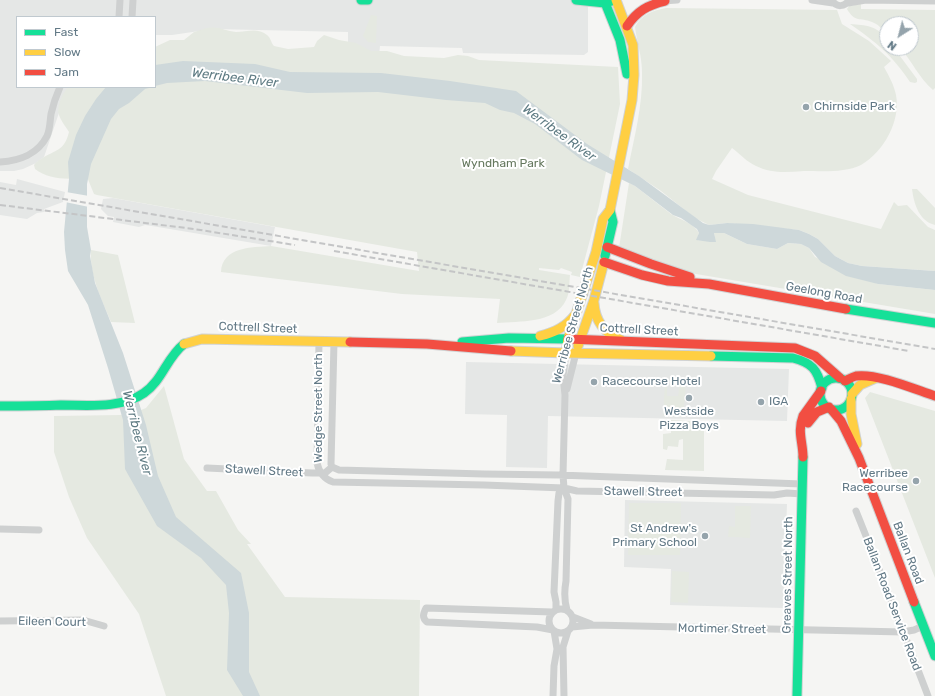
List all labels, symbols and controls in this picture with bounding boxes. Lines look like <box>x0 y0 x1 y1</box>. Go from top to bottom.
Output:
legend <box>16 16 156 88</box>
north arrow <box>879 16 919 56</box>
text: Fast <box>54 25 78 39</box>
text: N <box>885 38 899 53</box>
text: Slow <box>54 45 81 59</box>
text: Jam <box>54 65 79 79</box>
water label: Werribee River <box>191 65 279 91</box>
place label: Chirnside Park <box>814 100 895 114</box>
water label: Werribee River <box>519 101 599 165</box>
marker: Chirnside Park <box>801 102 811 112</box>
park label: Wyndham Park <box>461 157 545 171</box>
street label: Werribee Street North <box>549 265 597 385</box>
street label: Geelong Road <box>785 279 863 307</box>
street label: Cottrell Street <box>218 319 298 337</box>
street label: Cottrell Street <box>599 321 679 339</box>
street label: Wedge Street North <box>312 353 326 463</box>
place label: Racecourse Hotel <box>602 375 701 389</box>
marker: Racecourse Hotel <box>589 377 599 387</box>
water label: Werribee River <box>119 389 155 477</box>
marker: Westside Pizza Boys <box>684 393 694 403</box>
place label: IGA <box>769 395 788 409</box>
marker: IGA <box>756 397 766 407</box>
place label: Westside Pizza Boys <box>659 405 719 433</box>
street label: Stawell Street <box>224 462 304 480</box>
place label: Werribee Racecourse <box>842 467 908 495</box>
marker: Werribee Racecourse <box>911 476 921 486</box>
street label: Stawell Street <box>604 484 682 500</box>
street label: Greaves Street North <box>780 516 796 634</box>
street label: Ballan Road <box>889 520 927 586</box>
place label: St Andrew's Primary School <box>612 522 697 550</box>
marker: St Andrew's Primary School <box>700 531 710 541</box>
street label: Ballan Road Service Road <box>860 535 924 673</box>
street label: Eileen Court <box>18 614 86 630</box>
street label: Mortimer Street <box>678 621 766 637</box>

